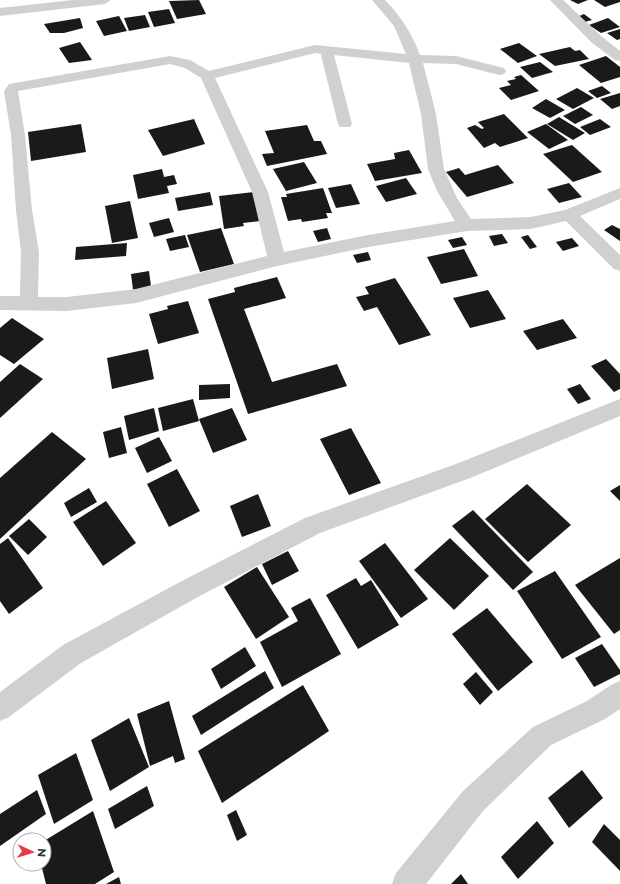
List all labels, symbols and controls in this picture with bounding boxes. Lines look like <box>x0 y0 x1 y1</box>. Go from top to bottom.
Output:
north arrow <box>12 832 52 872</box>
text: N <box>35 848 49 858</box>

